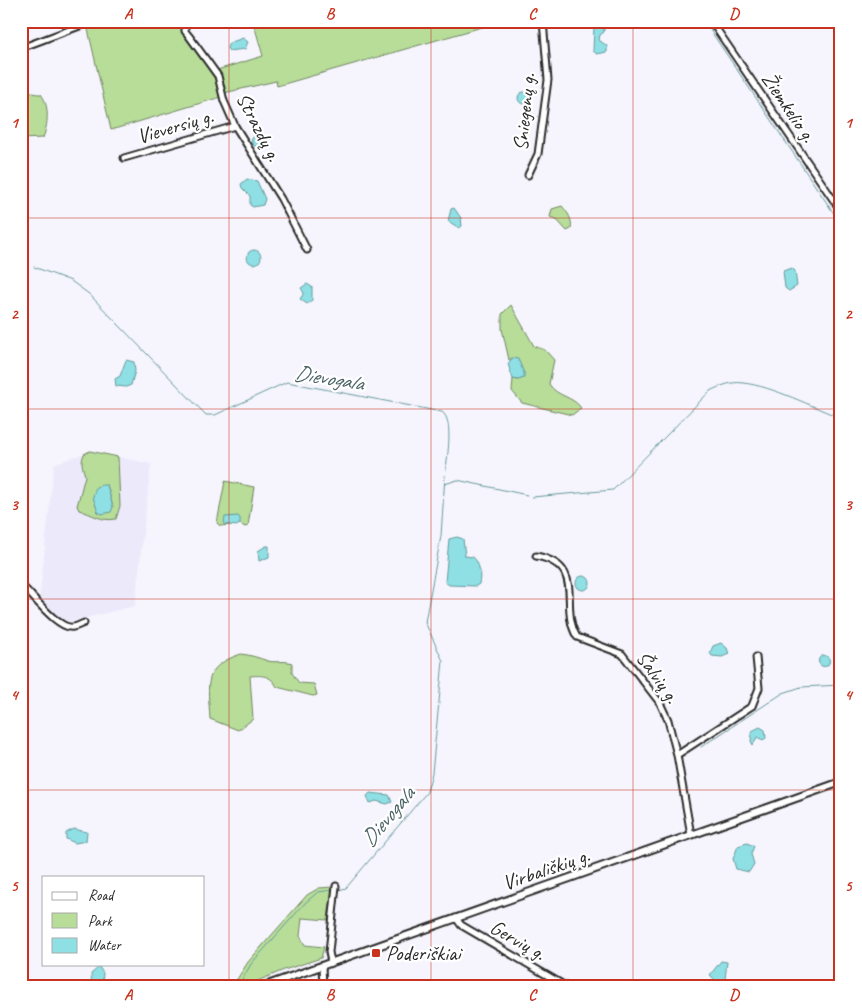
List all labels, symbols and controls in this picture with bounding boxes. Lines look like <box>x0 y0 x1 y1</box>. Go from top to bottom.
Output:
text: A <box>124 4 134 24</box>
text: B <box>326 4 336 24</box>
text: C <box>528 4 538 24</box>
text: D <box>729 4 740 24</box>
street label: Žiemkelio g. <box>756 67 822 148</box>
street label: Sniegenų g. <box>507 71 541 152</box>
street label: Strazdų g. <box>231 88 288 166</box>
street label: Vieversių g. <box>134 103 217 149</box>
text: 1 <box>10 113 19 133</box>
text: 1 <box>844 113 853 133</box>
text: 2 <box>10 304 19 324</box>
text: 2 <box>844 304 853 324</box>
water label: Dievogala <box>292 359 367 398</box>
text: 3 <box>10 495 19 515</box>
text: 3 <box>844 495 853 515</box>
street label: Šalvių g. <box>631 646 686 709</box>
text: 4 <box>10 685 19 705</box>
text: 4 <box>844 685 853 705</box>
water label: Dievogala <box>355 779 422 852</box>
street label: Virbališkių g. <box>499 842 594 896</box>
text: 5 <box>11 876 20 896</box>
legend <box>42 876 205 966</box>
text: 5 <box>845 876 854 896</box>
text: Road <box>88 886 115 905</box>
text: Park <box>88 912 113 931</box>
street label: Gervių g. <box>486 914 551 967</box>
text: Water <box>88 936 122 955</box>
place label: Poderiškiai <box>386 940 463 966</box>
marker: Poderiškiai <box>370 947 382 959</box>
text: A <box>124 985 134 1005</box>
text: B <box>326 985 336 1005</box>
text: C <box>528 985 538 1005</box>
text: D <box>729 985 740 1005</box>

